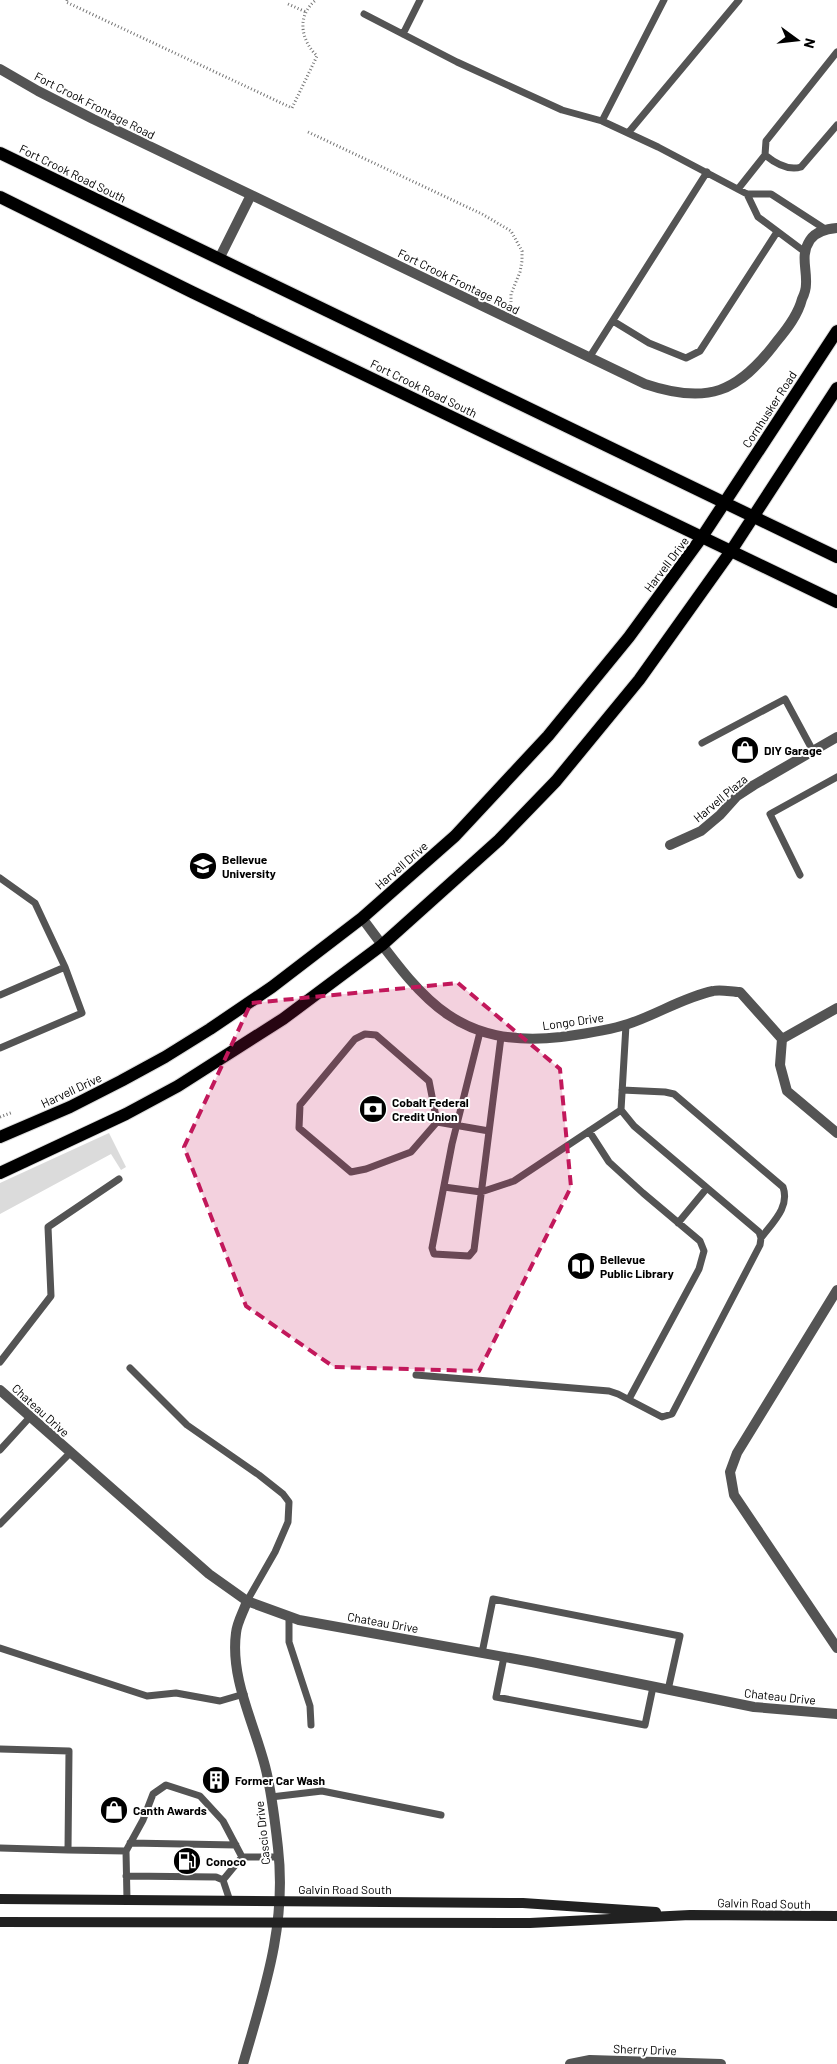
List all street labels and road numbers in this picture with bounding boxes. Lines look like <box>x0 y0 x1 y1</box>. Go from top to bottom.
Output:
street label: Fort Crook Frontage Road <box>32 68 158 142</box>
street label: Fort Crook Road South <box>17 141 129 205</box>
street label: Fort Crook Frontage Road <box>396 245 522 317</box>
street label: Fort Crook Road South <box>368 356 480 420</box>
street label: Cornhusker Road <box>739 368 799 450</box>
street label: Harvell Drive <box>641 534 691 594</box>
street label: Harvell Plaza <box>690 771 750 825</box>
street label: Harvell Drive <box>372 838 430 892</box>
street label: Longo Drive <box>541 1010 605 1032</box>
street label: Harvell Drive <box>38 1070 104 1110</box>
street label: Chateau Drive <box>10 1381 72 1439</box>
street label: Chateau Drive <box>346 1609 420 1635</box>
street label: Chateau Drive <box>743 1685 817 1707</box>
street label: Cascio Drive <box>252 1800 272 1866</box>
street label: Galvin Road South <box>298 1882 392 1896</box>
street label: Galvin Road South <box>717 1895 811 1911</box>
street label: Sherry Drive <box>613 2041 677 2057</box>

